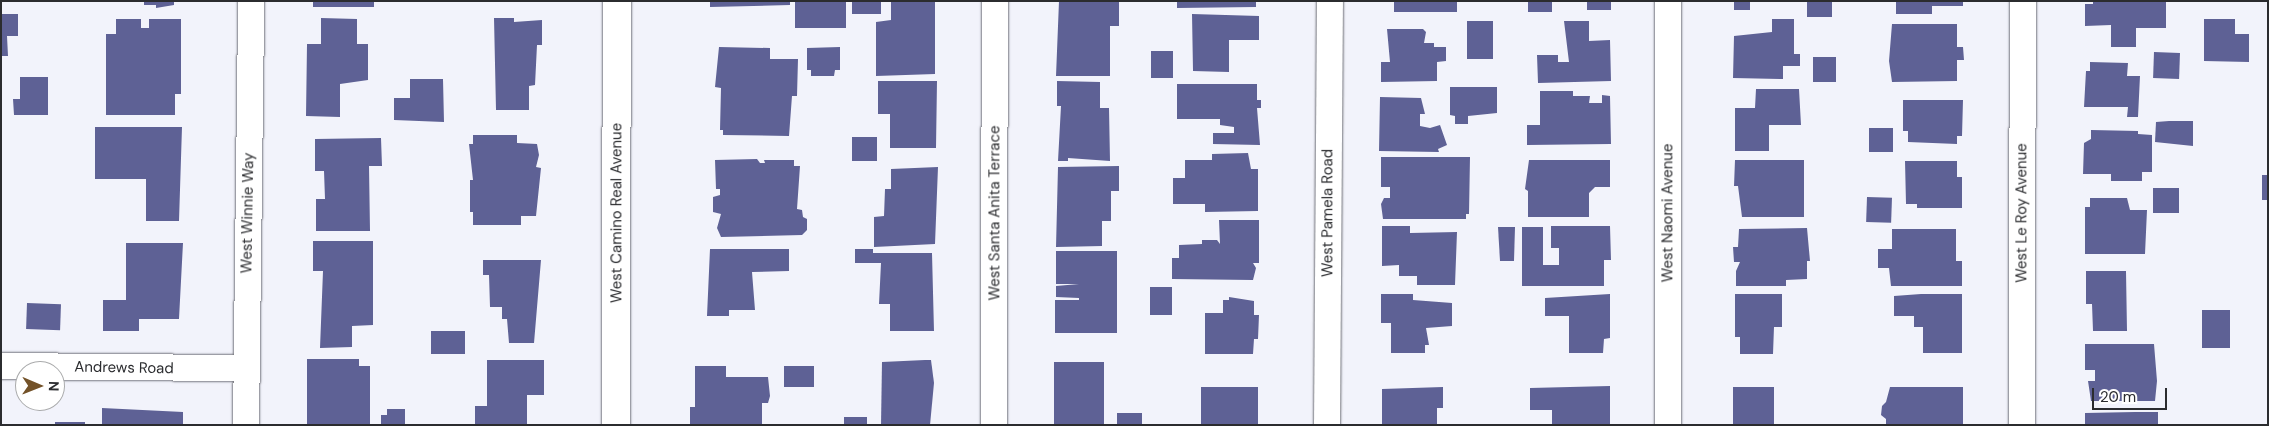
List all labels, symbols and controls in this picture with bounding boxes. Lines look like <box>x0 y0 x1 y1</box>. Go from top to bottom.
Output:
street label: West Camino Real Avenue <box>608 123 626 303</box>
street label: West Santa Anita Terrace <box>986 126 1004 300</box>
street label: West Le Roy Avenue <box>2013 143 2031 283</box>
street label: West Naomi Avenue <box>1659 144 1677 282</box>
street label: West Pamela Road <box>1319 149 1337 277</box>
street label: West Winnie Way <box>238 152 258 274</box>
street label: Andrews Road <box>74 358 174 378</box>
north arrow <box>15 361 65 411</box>
scale bar <box>2094 378 2169 410</box>
text: N <box>45 381 63 392</box>
text: 20 m <box>2100 387 2136 407</box>

